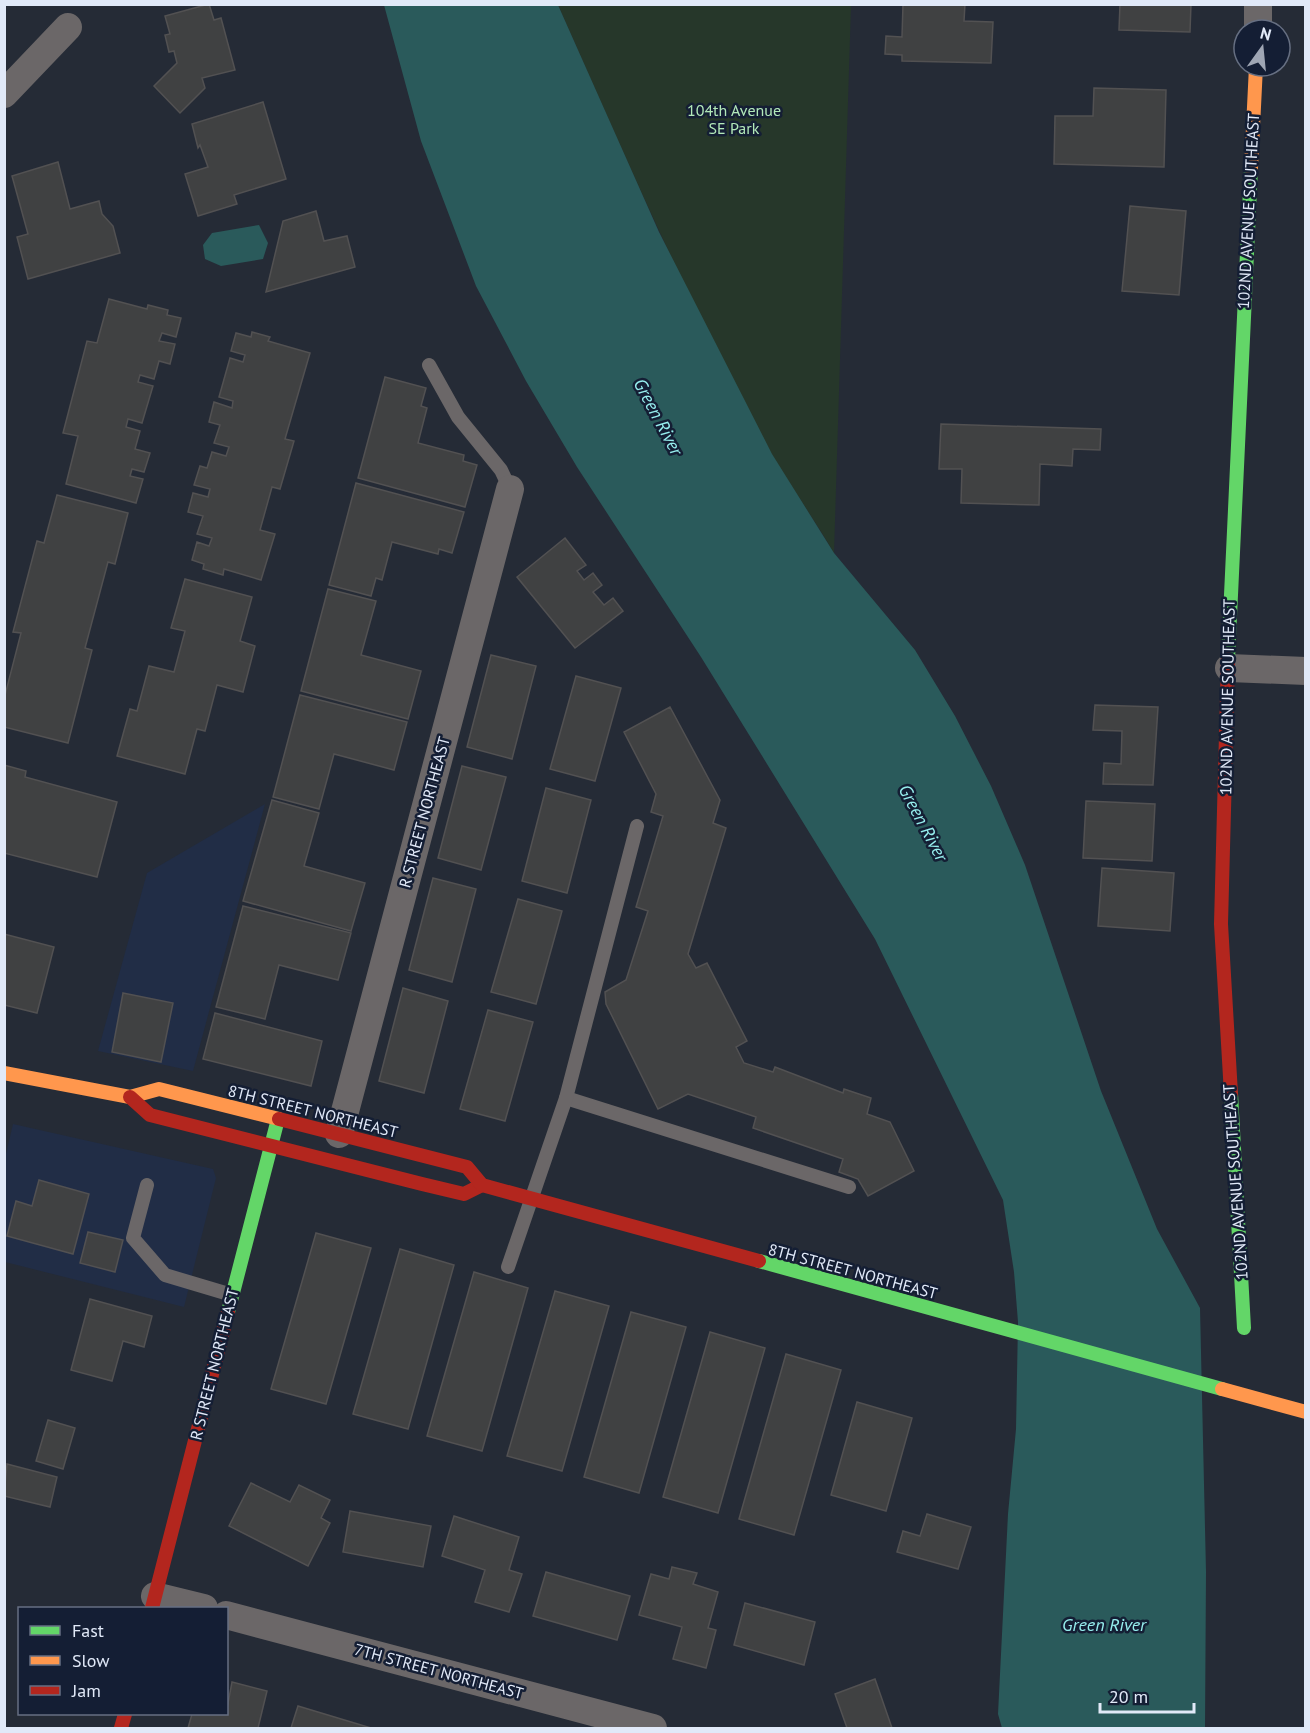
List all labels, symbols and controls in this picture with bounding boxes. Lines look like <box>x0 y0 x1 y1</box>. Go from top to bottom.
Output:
north arrow <box>1232 18 1292 78</box>
text: N <box>1258 22 1274 45</box>
park label: 104th Avenue SE Park <box>687 100 781 138</box>
street label: 102ND AVENUE SOUTHEAST <box>1233 112 1263 310</box>
water label: Green River <box>629 374 689 460</box>
street label: 102ND AVENUE SOUTHEAST <box>1215 599 1239 795</box>
street label: R STREET NORTHEAST <box>394 734 454 890</box>
water label: Green River <box>894 780 954 866</box>
street label: 8TH STREET NORTHEAST <box>226 1080 400 1142</box>
street label: 102ND AVENUE SOUTHEAST <box>1218 1083 1252 1281</box>
street label: 8TH STREET NORTHEAST <box>766 1239 940 1303</box>
street label: R STREET NORTHEAST <box>185 1286 243 1442</box>
legend <box>18 1607 228 1715</box>
water label: Green River <box>1062 1613 1147 1636</box>
text: Fast <box>72 1619 104 1642</box>
street label: 7TH STREET NORTHEAST <box>352 1639 526 1703</box>
text: Slow <box>72 1649 110 1672</box>
scale bar <box>1100 1676 1194 1714</box>
text: Jam <box>71 1679 101 1702</box>
text: 20 m <box>1109 1685 1148 1708</box>

